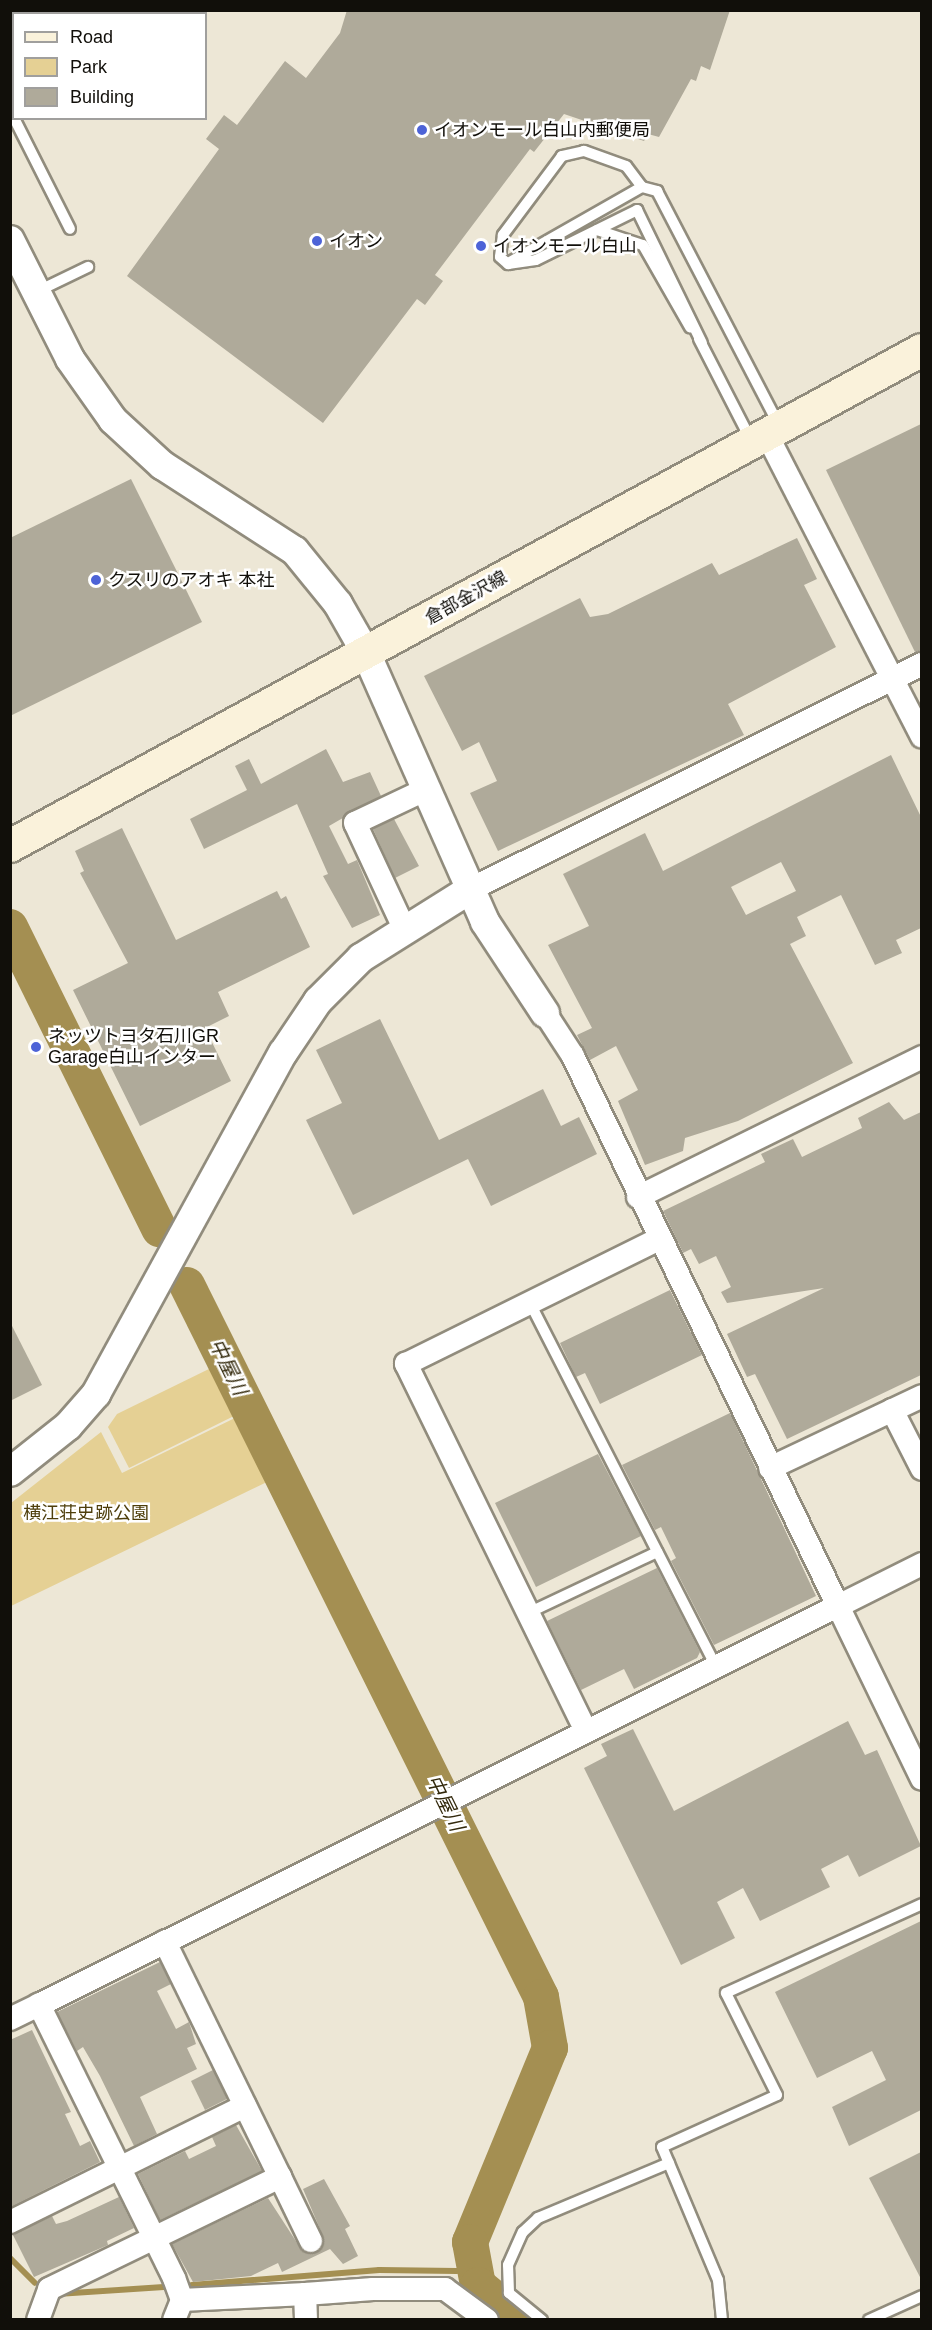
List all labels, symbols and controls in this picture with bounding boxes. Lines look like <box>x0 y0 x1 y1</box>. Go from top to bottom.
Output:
legend <box>12 12 207 120</box>
text: Road <box>70 27 113 47</box>
text: Park <box>70 57 107 77</box>
text: Building <box>70 87 134 107</box>
place label: イオンモール白山内郵便局 <box>434 119 650 141</box>
marker: イオンモール白山内郵便局 <box>415 123 429 137</box>
place label: イオン <box>329 230 383 252</box>
marker: イオン <box>310 234 324 248</box>
place label: イオンモール白山 <box>493 235 637 257</box>
marker: イオンモール白山 <box>474 239 488 253</box>
street label: 倉部金沢線 <box>421 567 511 629</box>
place label: クスリのアオキ 本社 <box>108 569 275 591</box>
marker: クスリのアオキ 本社 <box>89 573 103 587</box>
place label: ネッツトヨタ石川GR Garage白山インター <box>48 1026 219 1068</box>
marker: ネッツトヨタ石川GR Garage白山インター <box>29 1040 43 1054</box>
water label: 中屋川 <box>204 1335 252 1399</box>
park label: 横江荘史跡公園 <box>23 1502 149 1524</box>
water label: 中屋川 <box>421 1771 469 1835</box>

